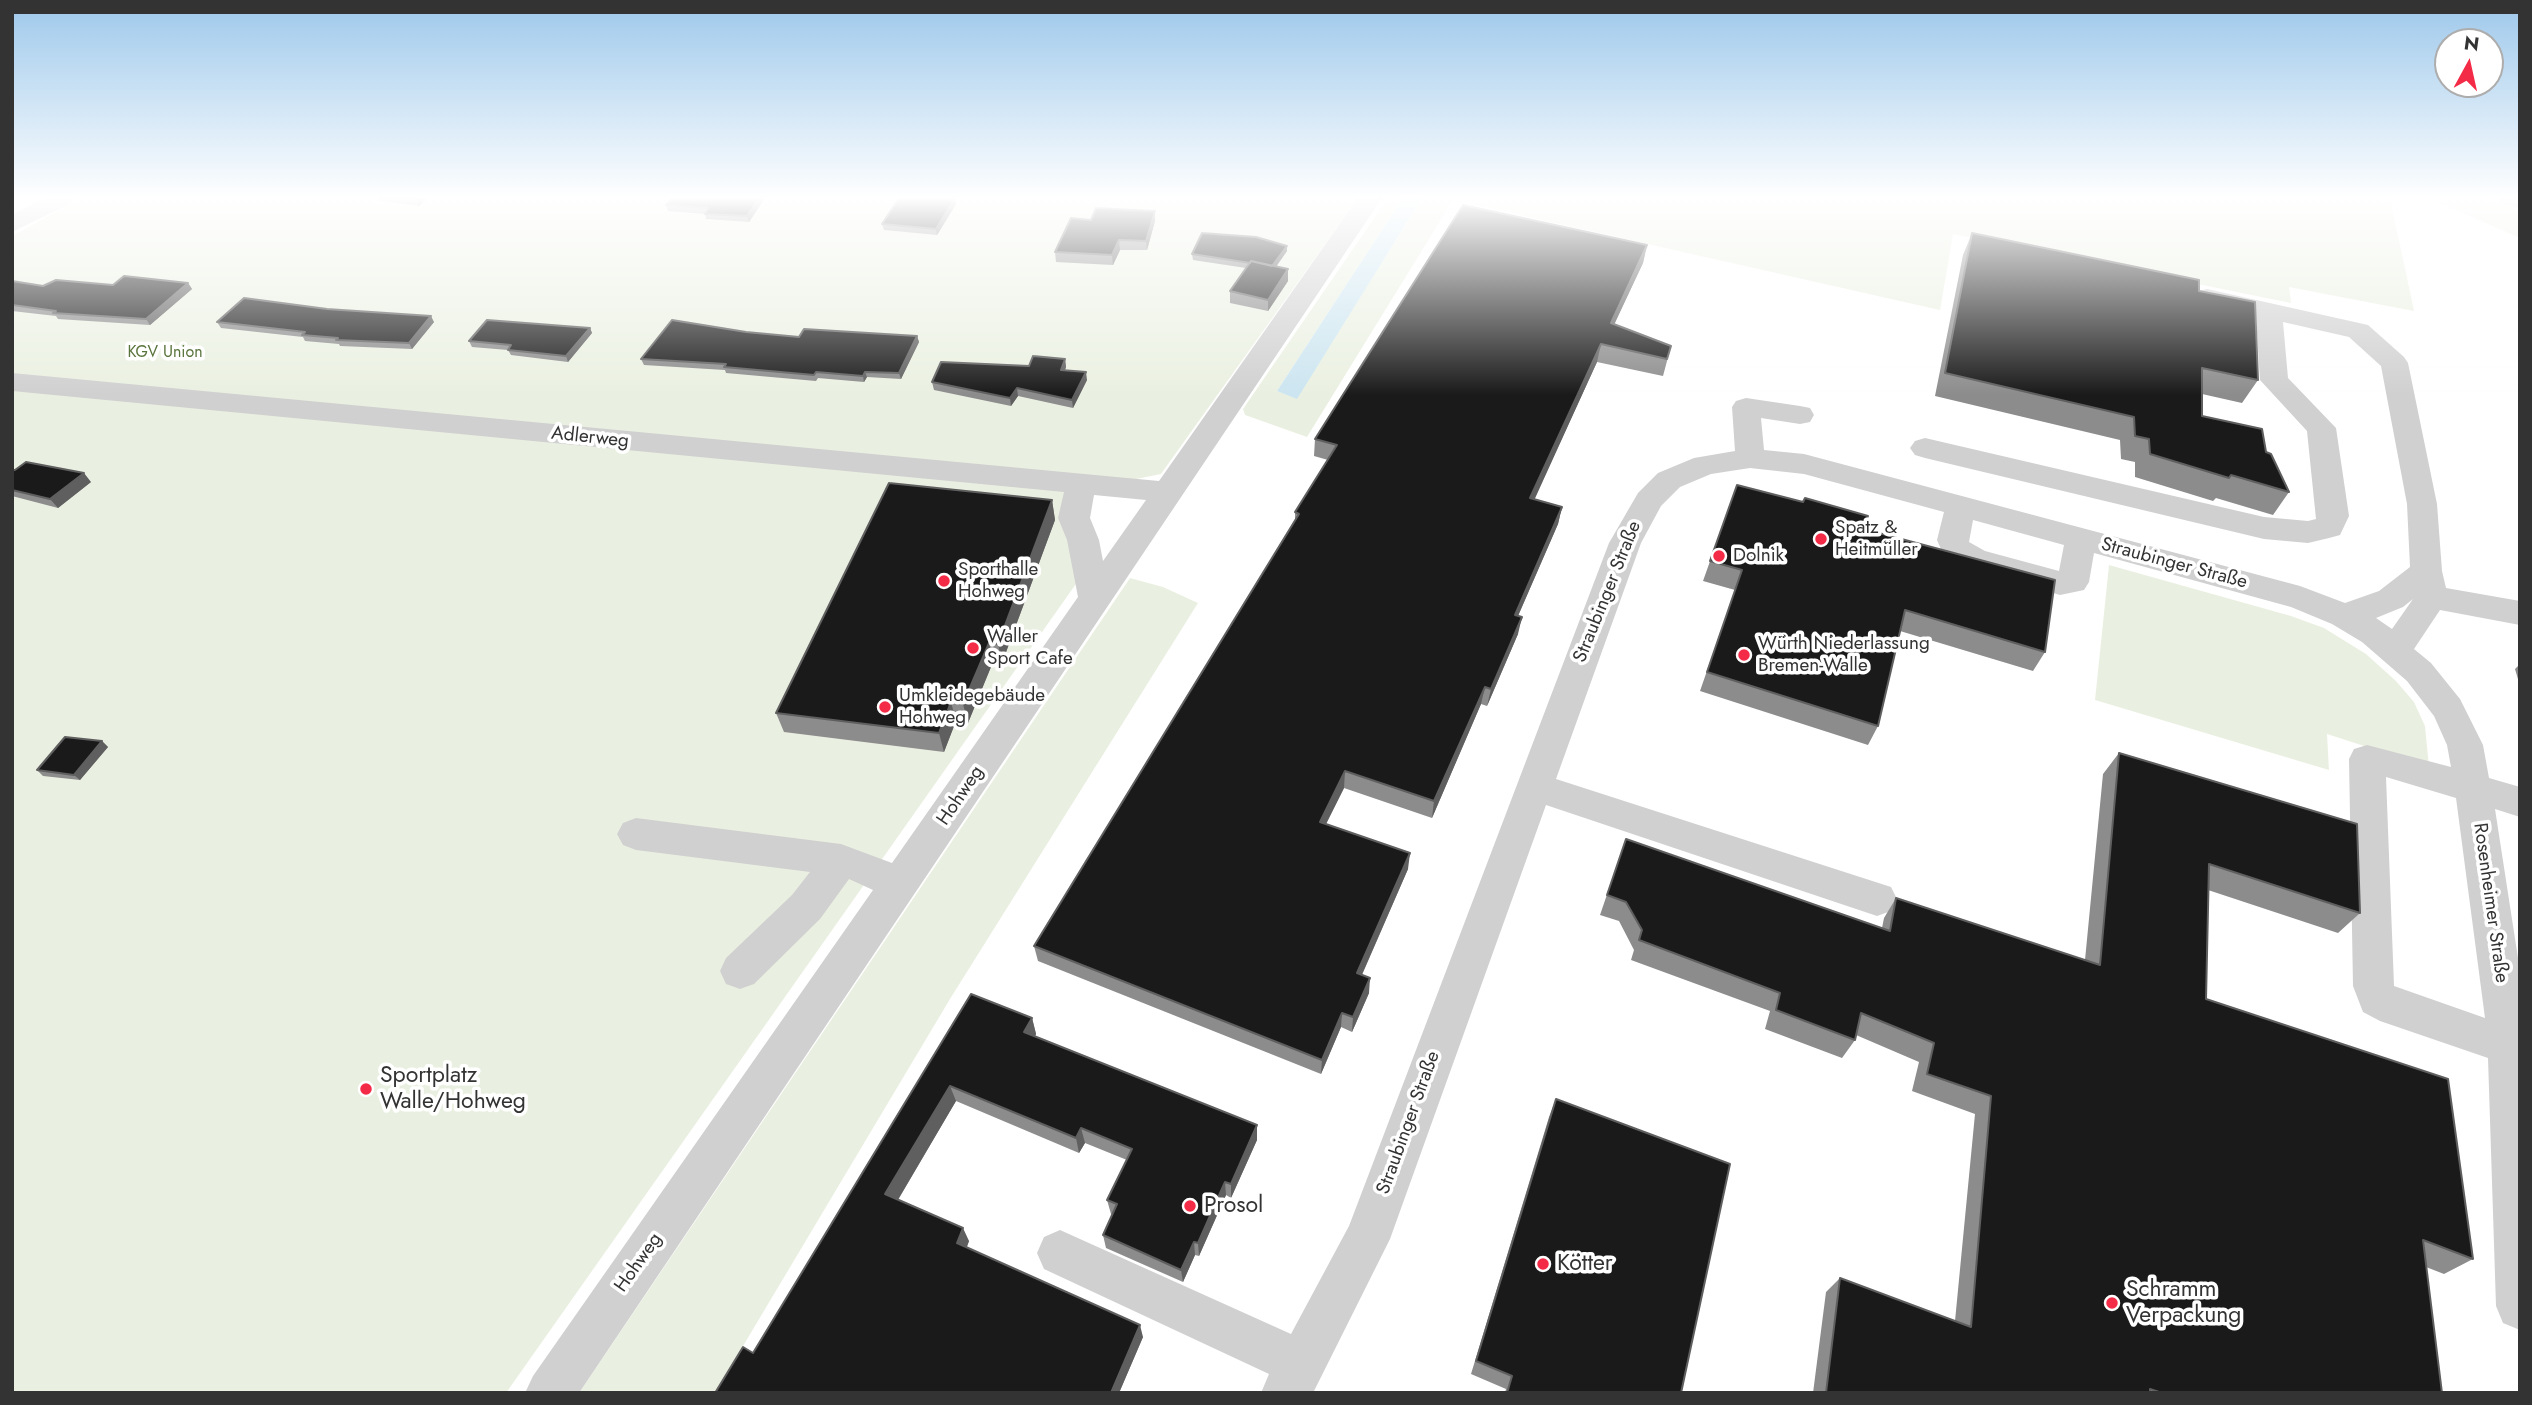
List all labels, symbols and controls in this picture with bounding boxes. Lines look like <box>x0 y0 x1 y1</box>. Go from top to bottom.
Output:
north arrow <box>2434 28 2504 98</box>
text: N <box>2462 29 2481 58</box>
park label: KGV Union <box>127 343 203 363</box>
street label: Adlerweg <box>550 423 630 453</box>
place label: Spatz & Heitmüller <box>1835 517 1918 561</box>
street label: Straubinger Straße <box>1569 518 1647 666</box>
marker: Spatz & Heitmüller <box>1813 531 1829 547</box>
street label: Straubinger Straße <box>2098 534 2250 594</box>
place label: Dolnik <box>1733 545 1784 567</box>
marker: Dolnik <box>1711 548 1727 564</box>
place label: Sporthalle Hohweg <box>958 559 1038 603</box>
marker: Sporthalle Hohweg <box>936 573 952 589</box>
place label: Waller Sport Cafe <box>987 626 1073 670</box>
place label: Würth Niederlassung Bremen-Walle <box>1758 633 1930 677</box>
marker: Waller Sport Cafe <box>965 640 981 656</box>
marker: Würth Niederlassung Bremen-Walle <box>1736 647 1752 663</box>
place label: Umkleidegebäude Hohweg <box>899 685 1045 729</box>
marker: Umkleidegebäude Hohweg <box>877 699 893 715</box>
street label: Hohweg <box>933 762 989 830</box>
street label: Rosenheimer Straße <box>2468 822 2512 984</box>
street label: Straubinger Straße <box>1373 1048 1445 1198</box>
place label: Sportplatz Walle/Hohweg <box>380 1062 526 1116</box>
marker: Sportplatz Walle/Hohweg <box>358 1081 374 1097</box>
place label: Prosol <box>1204 1192 1263 1220</box>
marker: Prosol <box>1182 1198 1198 1214</box>
street label: Hohweg <box>610 1229 668 1297</box>
place label: Kötter <box>1557 1250 1613 1278</box>
marker: Kötter <box>1535 1256 1551 1272</box>
place label: Schramm Verpackung <box>2126 1276 2241 1330</box>
marker: Schramm Verpackung <box>2104 1295 2120 1311</box>

